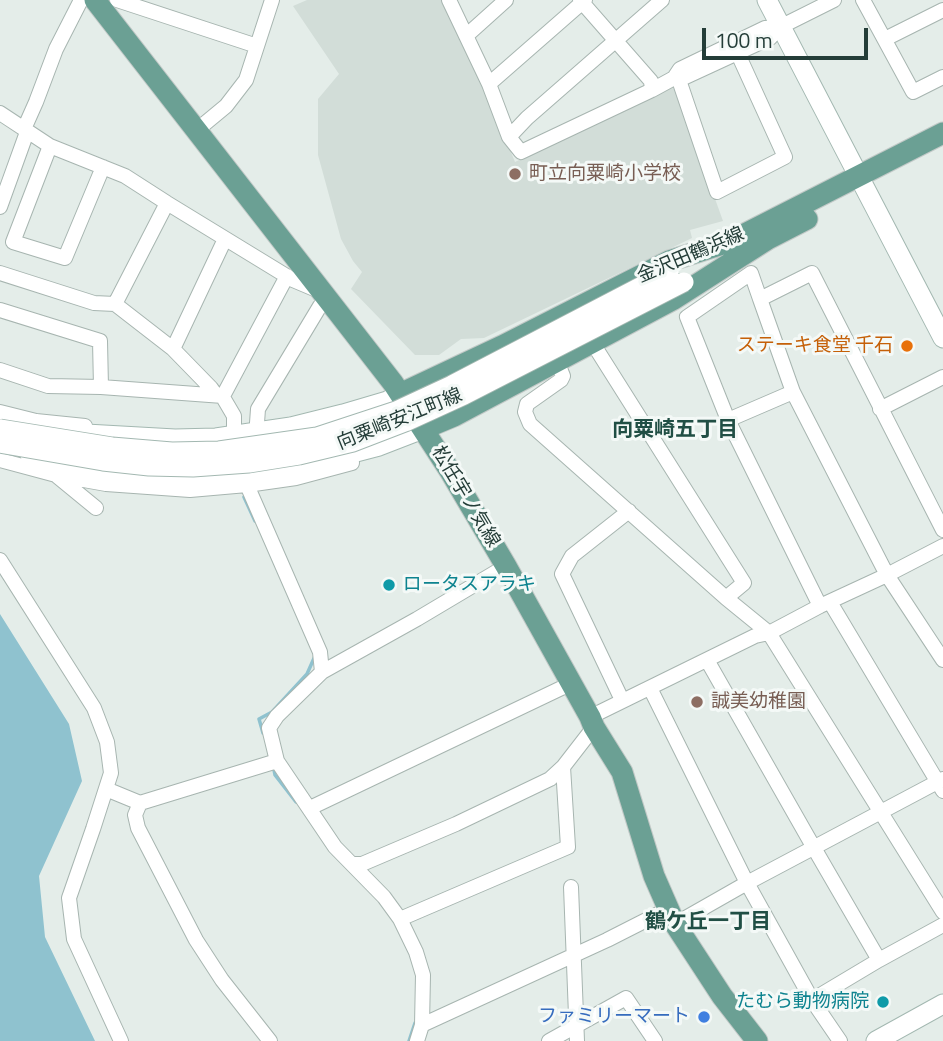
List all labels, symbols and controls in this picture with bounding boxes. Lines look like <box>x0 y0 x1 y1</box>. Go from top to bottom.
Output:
scale bar <box>705 14 871 58</box>
text: 100 m <box>715 24 772 56</box>
place label: 町立向粟崎小学校 <box>529 163 681 185</box>
marker: 町立向粟崎小学校 <box>507 166 523 182</box>
street label: 金沢田鶴浜線 <box>634 223 748 289</box>
place label: ステーキ食堂 千石 <box>737 335 893 357</box>
marker: ステーキ食堂 千石 <box>899 338 915 354</box>
street label: 向粟崎安江町線 <box>334 385 466 455</box>
district label: 向粟崎五丁目 <box>612 418 738 444</box>
street label: 松任宇ノ気線 <box>426 442 504 552</box>
place label: ロータスアラキ <box>403 574 536 596</box>
marker: ロータスアラキ <box>381 577 397 593</box>
place label: 誠美幼稚園 <box>711 691 806 713</box>
marker: 誠美幼稚園 <box>689 694 705 710</box>
district label: 鶴ケ丘一丁目 <box>645 910 771 936</box>
place label: たむら動物病院 <box>736 991 869 1013</box>
marker: たむら動物病院 <box>875 994 891 1010</box>
place label: ファミリーマート <box>538 1006 690 1028</box>
marker: ファミリーマート <box>696 1009 712 1025</box>

